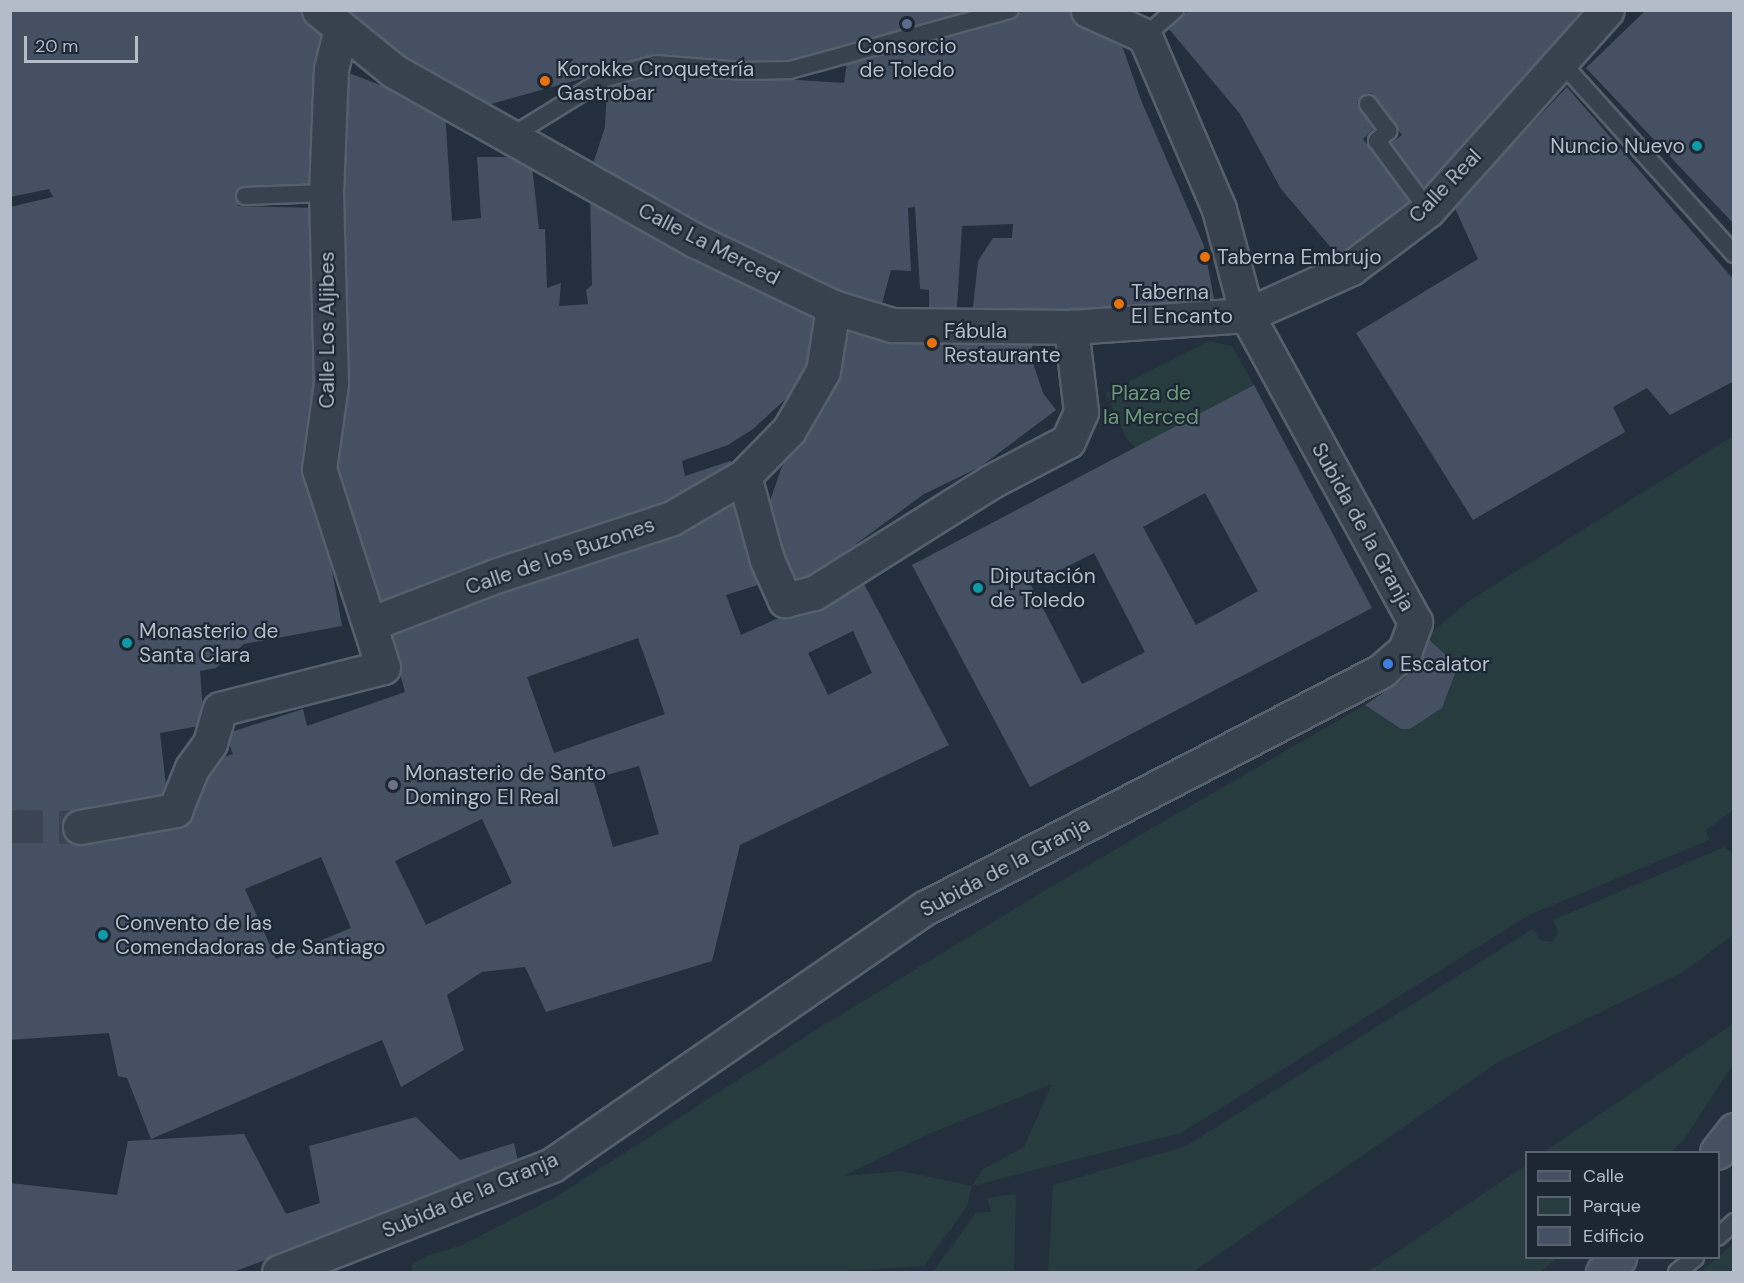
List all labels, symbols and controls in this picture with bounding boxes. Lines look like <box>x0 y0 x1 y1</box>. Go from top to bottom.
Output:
marker: Consorcio de Toledo <box>900 17 914 31</box>
scale bar <box>27 24 141 62</box>
place label: Consorcio de Toledo <box>857 33 957 83</box>
text: 20 m <box>35 34 78 58</box>
place label: Korokke Croquetería Gastrobar <box>557 56 754 106</box>
marker: Korokke Croquetería Gastrobar <box>538 74 552 88</box>
place label: Nuncio Nuevo <box>1550 133 1685 159</box>
marker: Nuncio Nuevo <box>1690 139 1704 153</box>
street label: Calle Real <box>1404 144 1486 228</box>
street label: Calle La Merced <box>634 197 784 291</box>
place label: Taberna Embrujo <box>1217 244 1382 270</box>
marker: Taberna Embrujo <box>1198 250 1212 264</box>
street label: Calle Los Aljibes <box>314 252 340 408</box>
place label: Taberna El Encanto <box>1131 279 1233 329</box>
marker: Taberna El Encanto <box>1112 297 1126 311</box>
place label: Fábula Restaurante <box>944 318 1061 368</box>
marker: Fábula Restaurante <box>925 336 939 350</box>
park label: Plaza de la Merced <box>1103 380 1199 430</box>
street label: Subida de la Granja <box>1306 438 1420 616</box>
street label: Calle de los Buzones <box>462 512 658 600</box>
place label: Diputación de Toledo <box>990 563 1096 613</box>
marker: Diputación de Toledo <box>971 581 985 595</box>
place label: Monasterio de Santa Clara <box>139 618 278 668</box>
marker: Monasterio de Santa Clara <box>120 636 134 650</box>
place label: Escalator <box>1400 651 1490 677</box>
marker: Escalator <box>1381 657 1395 671</box>
place label: Monasterio de Santo Domingo El Real <box>405 760 606 810</box>
marker: Monasterio de Santo Domingo El Real <box>386 778 400 792</box>
street label: Subida de la Granja <box>916 812 1094 922</box>
place label: Convento de las Comendadoras de Santiago <box>115 910 386 960</box>
marker: Convento de las Comendadoras de Santiago <box>96 928 110 942</box>
street label: Subida de la Granja <box>378 1147 562 1243</box>
legend <box>1525 1151 1720 1259</box>
text: Calle <box>1583 1164 1624 1188</box>
text: Parque <box>1583 1194 1641 1218</box>
text: Edificio <box>1583 1224 1644 1248</box>

